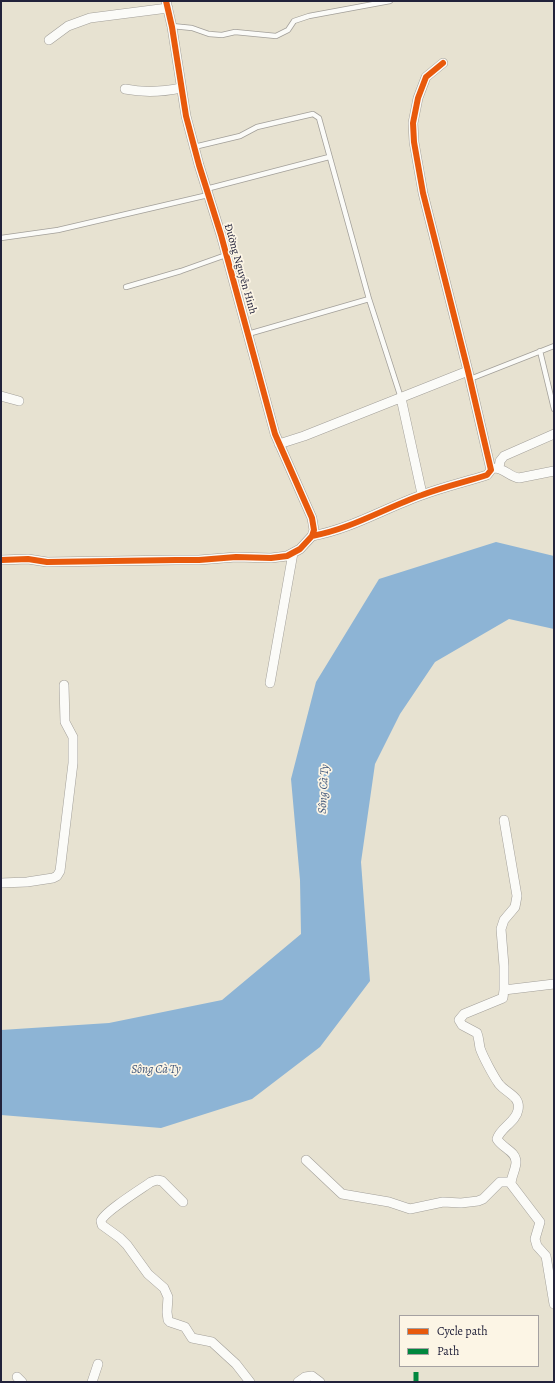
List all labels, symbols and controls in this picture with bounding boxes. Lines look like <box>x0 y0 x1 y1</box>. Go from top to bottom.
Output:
street label: Đường Nguyễn Hinh <box>221 222 259 316</box>
water label: Sông Cà Ty <box>316 764 332 814</box>
water label: Sông Cà Ty <box>131 1063 181 1077</box>
legend <box>399 1315 539 1367</box>
text: Cycle path <box>437 1323 488 1339</box>
text: Path <box>437 1343 459 1359</box>

